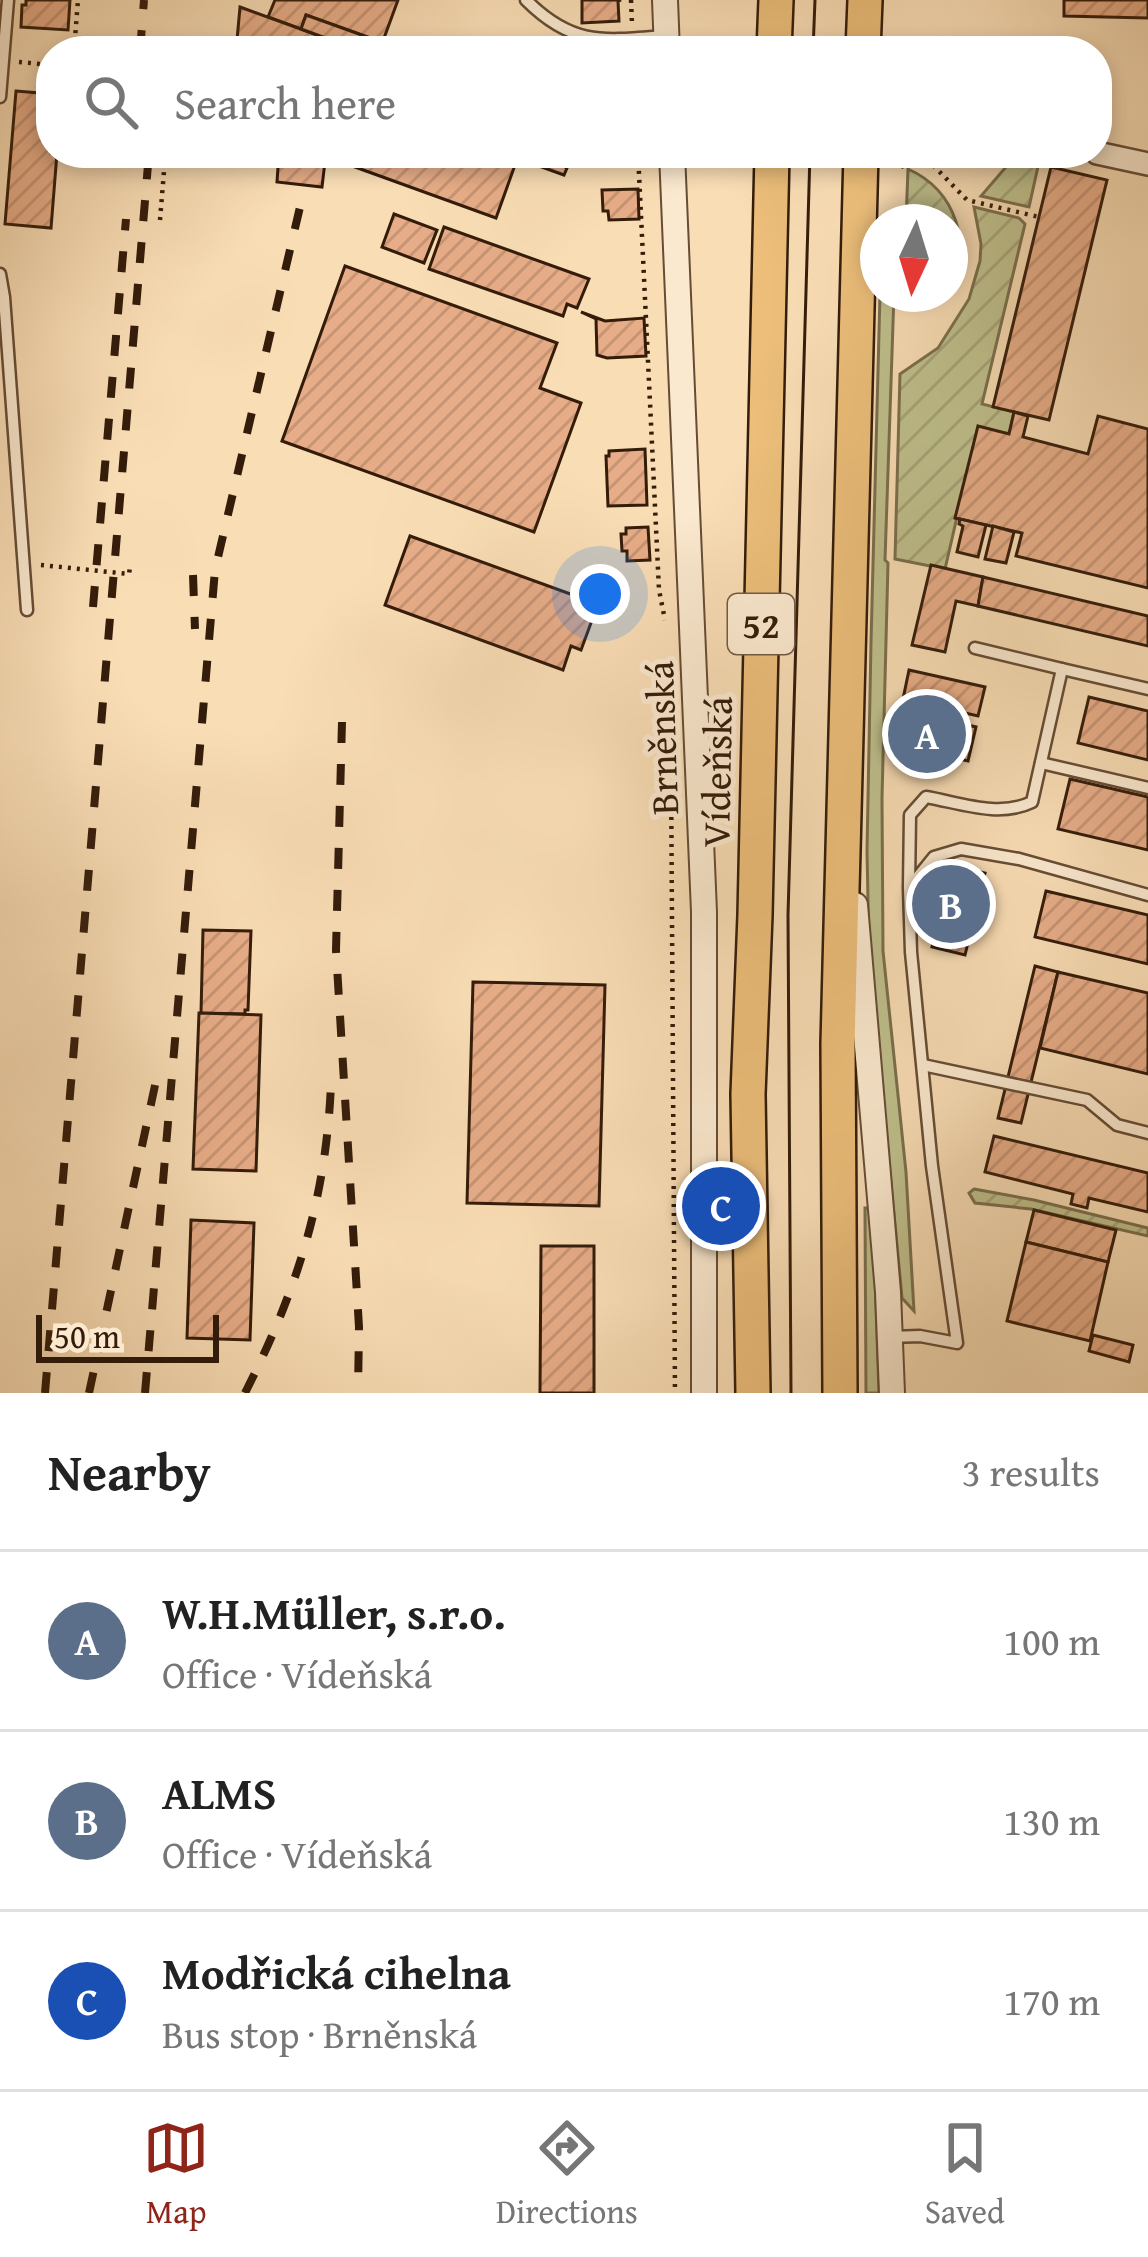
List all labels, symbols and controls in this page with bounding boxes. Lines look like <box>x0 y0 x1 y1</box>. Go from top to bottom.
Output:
search box <box>36 36 1112 168</box>
icon: search <box>78 69 144 135</box>
text: Search here <box>174 70 396 135</box>
north arrow <box>860 204 968 312</box>
your location <box>570 564 630 624</box>
road number: 52 <box>728 594 794 654</box>
street label: Brněnská <box>630 659 692 816</box>
pin: A <box>888 689 966 779</box>
street label: Vídeňská <box>686 695 746 848</box>
pin: B <box>912 859 990 949</box>
pin: C <box>682 1161 760 1251</box>
scale bar <box>36 1309 219 1362</box>
text: 50 m <box>54 1312 120 1360</box>
text: Nearby <box>48 1434 211 1509</box>
text: 3 results <box>962 1443 1100 1500</box>
text: W.H.Müller, s.r.o. <box>162 1580 506 1645</box>
text: A <box>75 1612 99 1669</box>
text: 100 m <box>1003 1612 1100 1669</box>
text: Office · Vídeňská <box>162 1645 432 1702</box>
text: ALMS <box>162 1760 276 1825</box>
text: B <box>75 1792 99 1849</box>
text: 130 m <box>1003 1792 1100 1849</box>
text: Office · Vídeňská <box>162 1825 432 1882</box>
text: Modřická cihelna <box>162 1940 511 2005</box>
text: C <box>76 1972 98 2029</box>
text: 170 m <box>1003 1972 1100 2029</box>
text: Bus stop · Brněnská <box>162 2005 477 2062</box>
tab: Map <box>143 2115 209 2235</box>
tab: Directions <box>496 2115 638 2235</box>
tab: Saved <box>925 2115 1005 2235</box>

